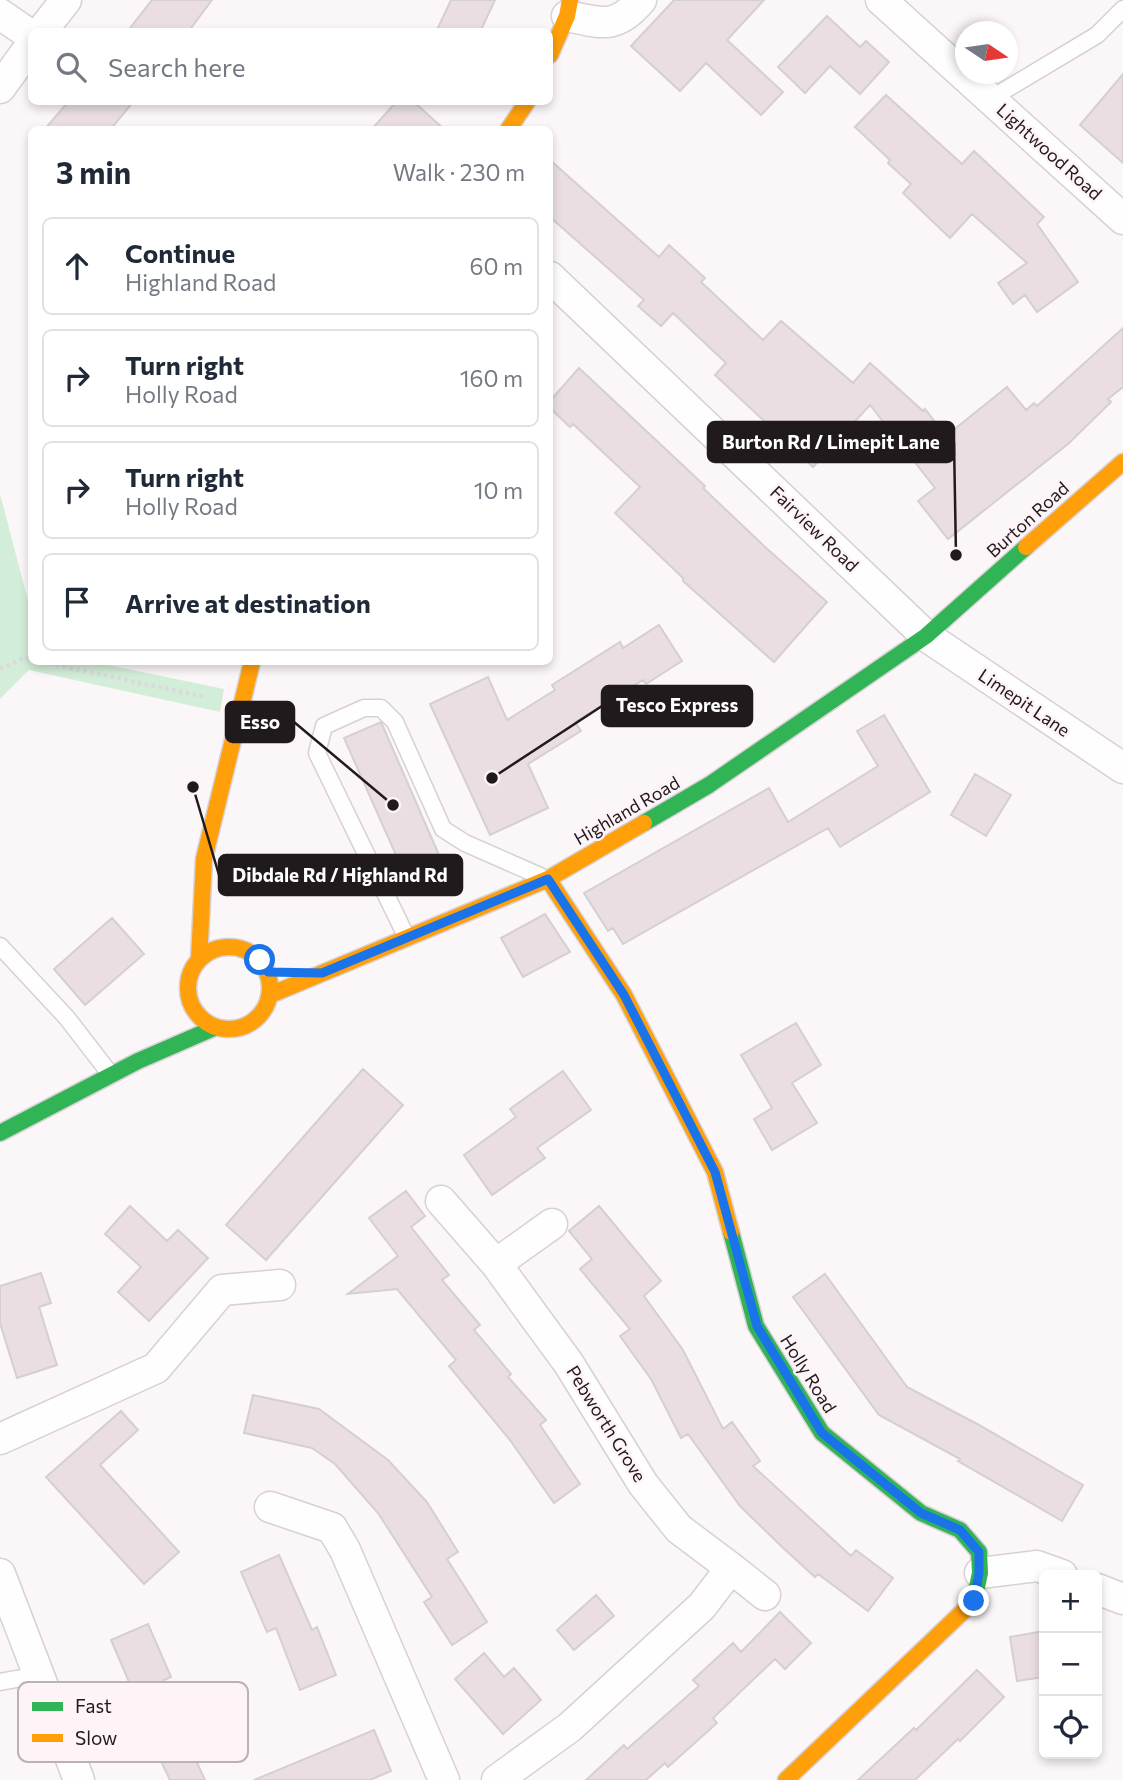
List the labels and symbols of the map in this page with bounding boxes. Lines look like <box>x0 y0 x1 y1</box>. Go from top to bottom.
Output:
north arrow <box>955 21 1018 84</box>
street label: Lightwood Road <box>993 98 1107 204</box>
callout: Burton Rd / Limepit Lane <box>708 422 954 462</box>
text: Burton Rd / Limepit Lane <box>722 430 940 453</box>
street label: Burton Road <box>982 477 1073 562</box>
street label: Fairview Road <box>766 481 863 576</box>
street label: Limepit Lane <box>975 663 1075 741</box>
callout: Tesco Express <box>602 686 752 726</box>
text: Tesco Express <box>616 693 738 716</box>
callout: Esso <box>226 702 294 742</box>
text: Esso <box>240 710 280 733</box>
street label: Highland Road <box>570 771 683 849</box>
callout: Dibdale Rd / Highland Rd <box>219 855 462 895</box>
text: Dibdale Rd / Highland Rd <box>232 863 448 886</box>
route start <box>244 944 275 975</box>
street label: Holly Road <box>776 1330 842 1417</box>
street label: Pebworth Grove <box>562 1361 651 1486</box>
route end <box>958 1585 989 1616</box>
legend <box>18 1682 248 1762</box>
text: Fast <box>75 1694 112 1717</box>
text: Slow <box>75 1726 117 1749</box>

